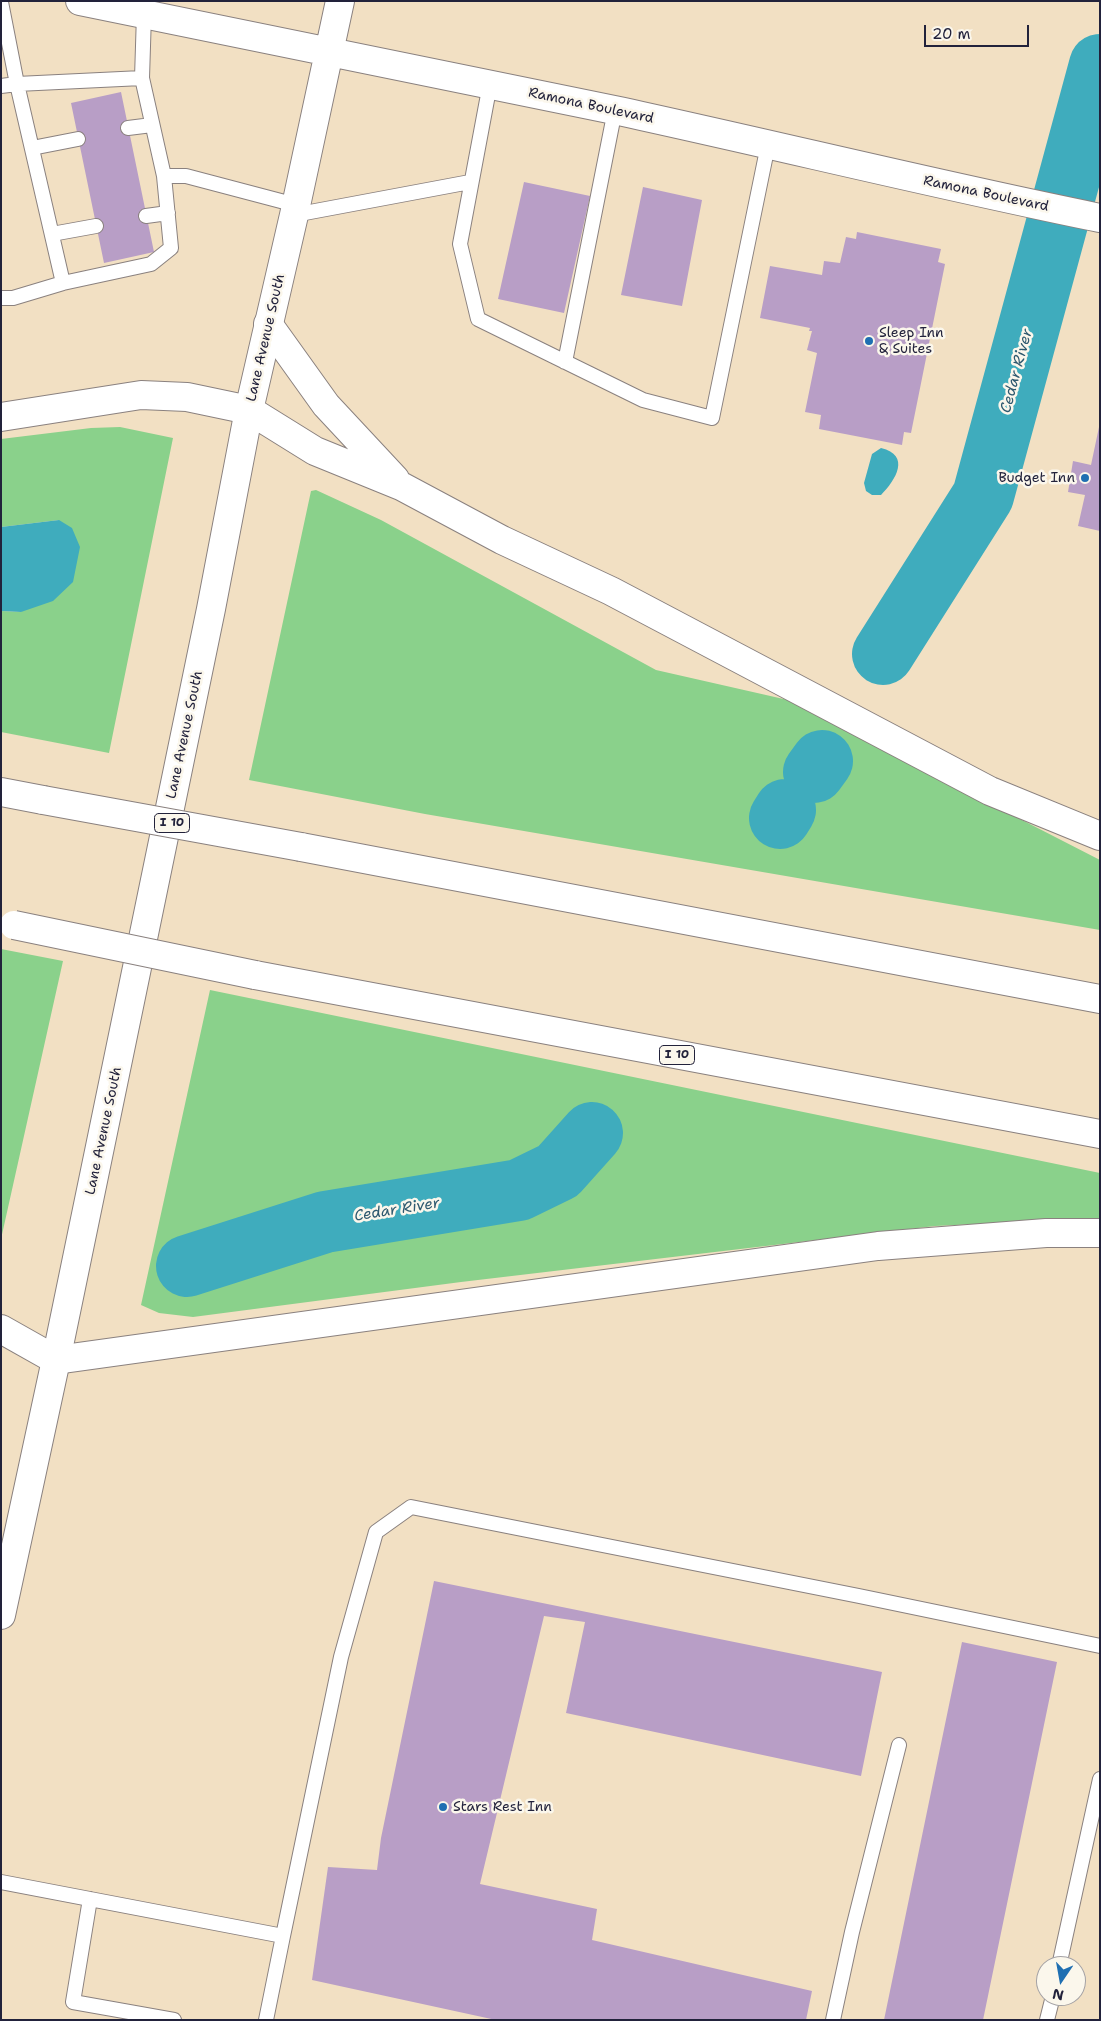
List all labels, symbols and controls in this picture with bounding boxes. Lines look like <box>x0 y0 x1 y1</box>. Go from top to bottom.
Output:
scale bar <box>926 15 1031 47</box>
text: 20 m <box>932 24 971 44</box>
street label: Ramona Boulevard <box>527 85 655 127</box>
street label: Ramona Boulevard <box>922 173 1050 215</box>
street label: Lane Avenue South <box>243 273 289 403</box>
place label: Sleep Inn & Suites <box>879 325 944 358</box>
water label: Cedar River <box>997 327 1037 415</box>
marker: Sleep Inn & Suites <box>863 335 875 347</box>
place label: Budget Inn <box>998 470 1075 486</box>
marker: Budget Inn <box>1079 472 1091 484</box>
street label: Lane Avenue South <box>163 670 207 800</box>
road number: I 10 <box>154 814 190 832</box>
road number: I 10 <box>660 1046 694 1064</box>
street label: Lane Avenue South <box>82 1066 126 1196</box>
water label: Cedar River <box>353 1194 441 1226</box>
place label: Stars Rest Inn <box>453 1799 552 1815</box>
marker: Stars Rest Inn <box>437 1801 449 1813</box>
north arrow <box>1036 1956 1086 2006</box>
text: N <box>1051 1985 1065 2005</box>

